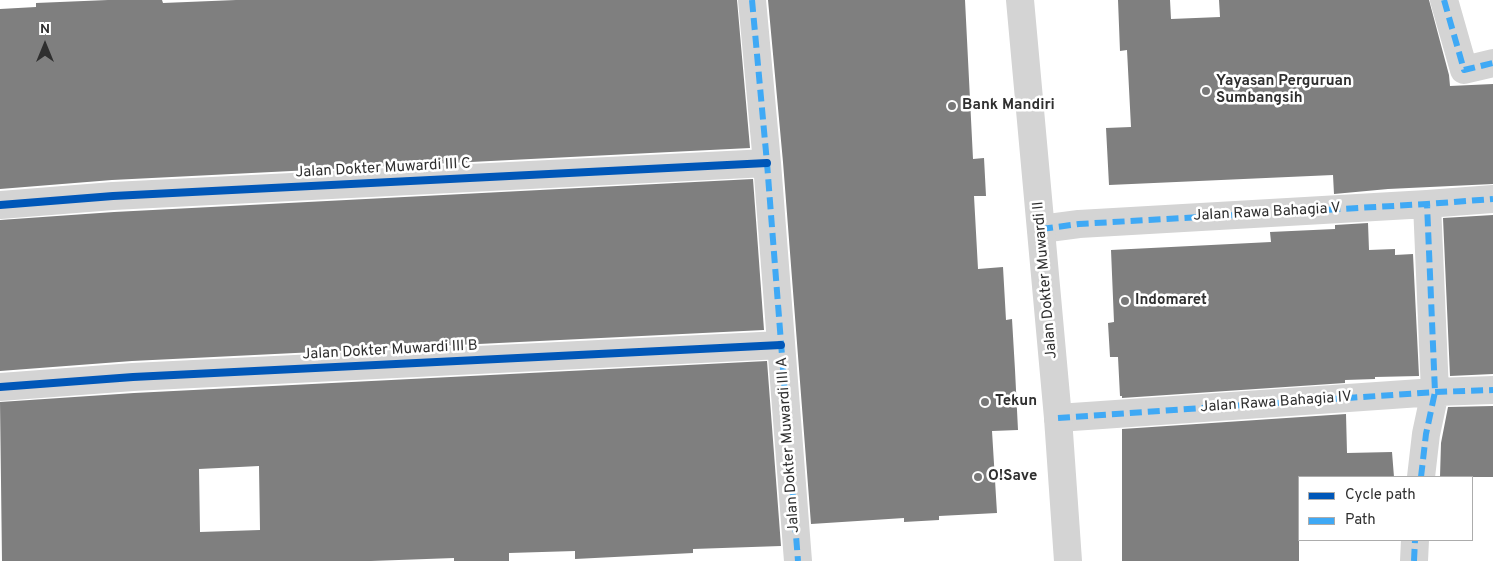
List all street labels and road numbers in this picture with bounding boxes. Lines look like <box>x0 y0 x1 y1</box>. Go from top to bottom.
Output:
street label: Jalan Dokter Muwardi III C <box>295 155 471 183</box>
street label: Jalan Dokter Muwardi II <box>1030 200 1062 360</box>
street label: Jalan Rawa Bahagia V <box>1193 200 1341 226</box>
street label: Jalan Dokter Muwardi III B <box>302 337 478 365</box>
street label: Jalan Dokter Muwardi III A <box>774 357 804 533</box>
street label: Jalan Rawa Bahagia IV <box>1200 389 1352 417</box>

